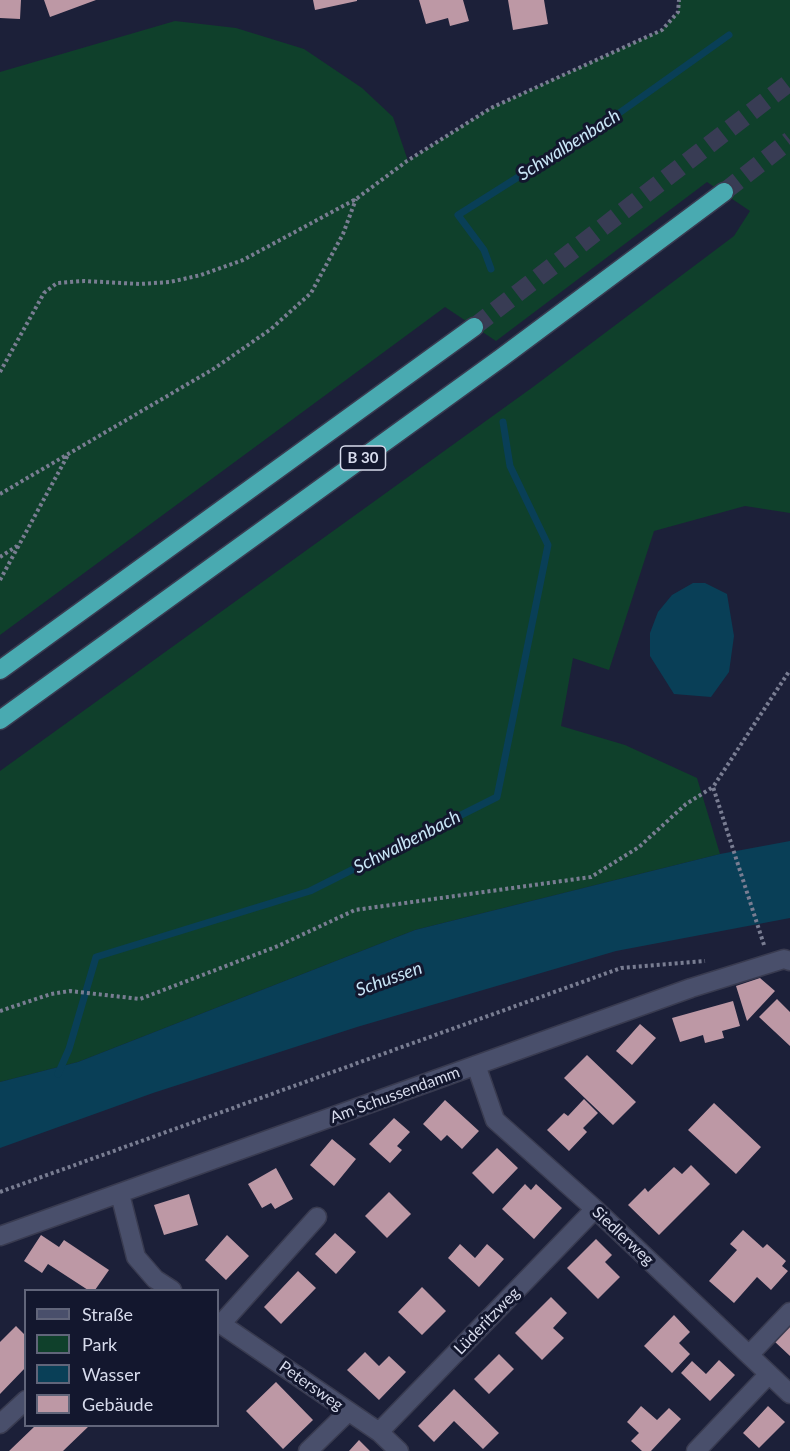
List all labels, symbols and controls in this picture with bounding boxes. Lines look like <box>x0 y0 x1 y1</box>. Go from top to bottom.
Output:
water label: Schwalbenbach <box>514 105 624 185</box>
road number: B 30 <box>340 446 386 470</box>
water label: Schwalbenbach <box>350 806 464 878</box>
water label: Schussen <box>353 957 425 1001</box>
street label: Am Schussendamm <box>328 1063 462 1127</box>
street label: Siedlerweg <box>588 1203 658 1269</box>
street label: Lüderitzweg <box>450 1283 524 1359</box>
legend <box>24 1289 219 1427</box>
text: Straße <box>82 1303 133 1325</box>
text: Park <box>82 1333 117 1355</box>
street label: Petersweg <box>275 1357 347 1415</box>
text: Wasser <box>82 1363 140 1385</box>
text: Gebäude <box>82 1393 153 1415</box>

